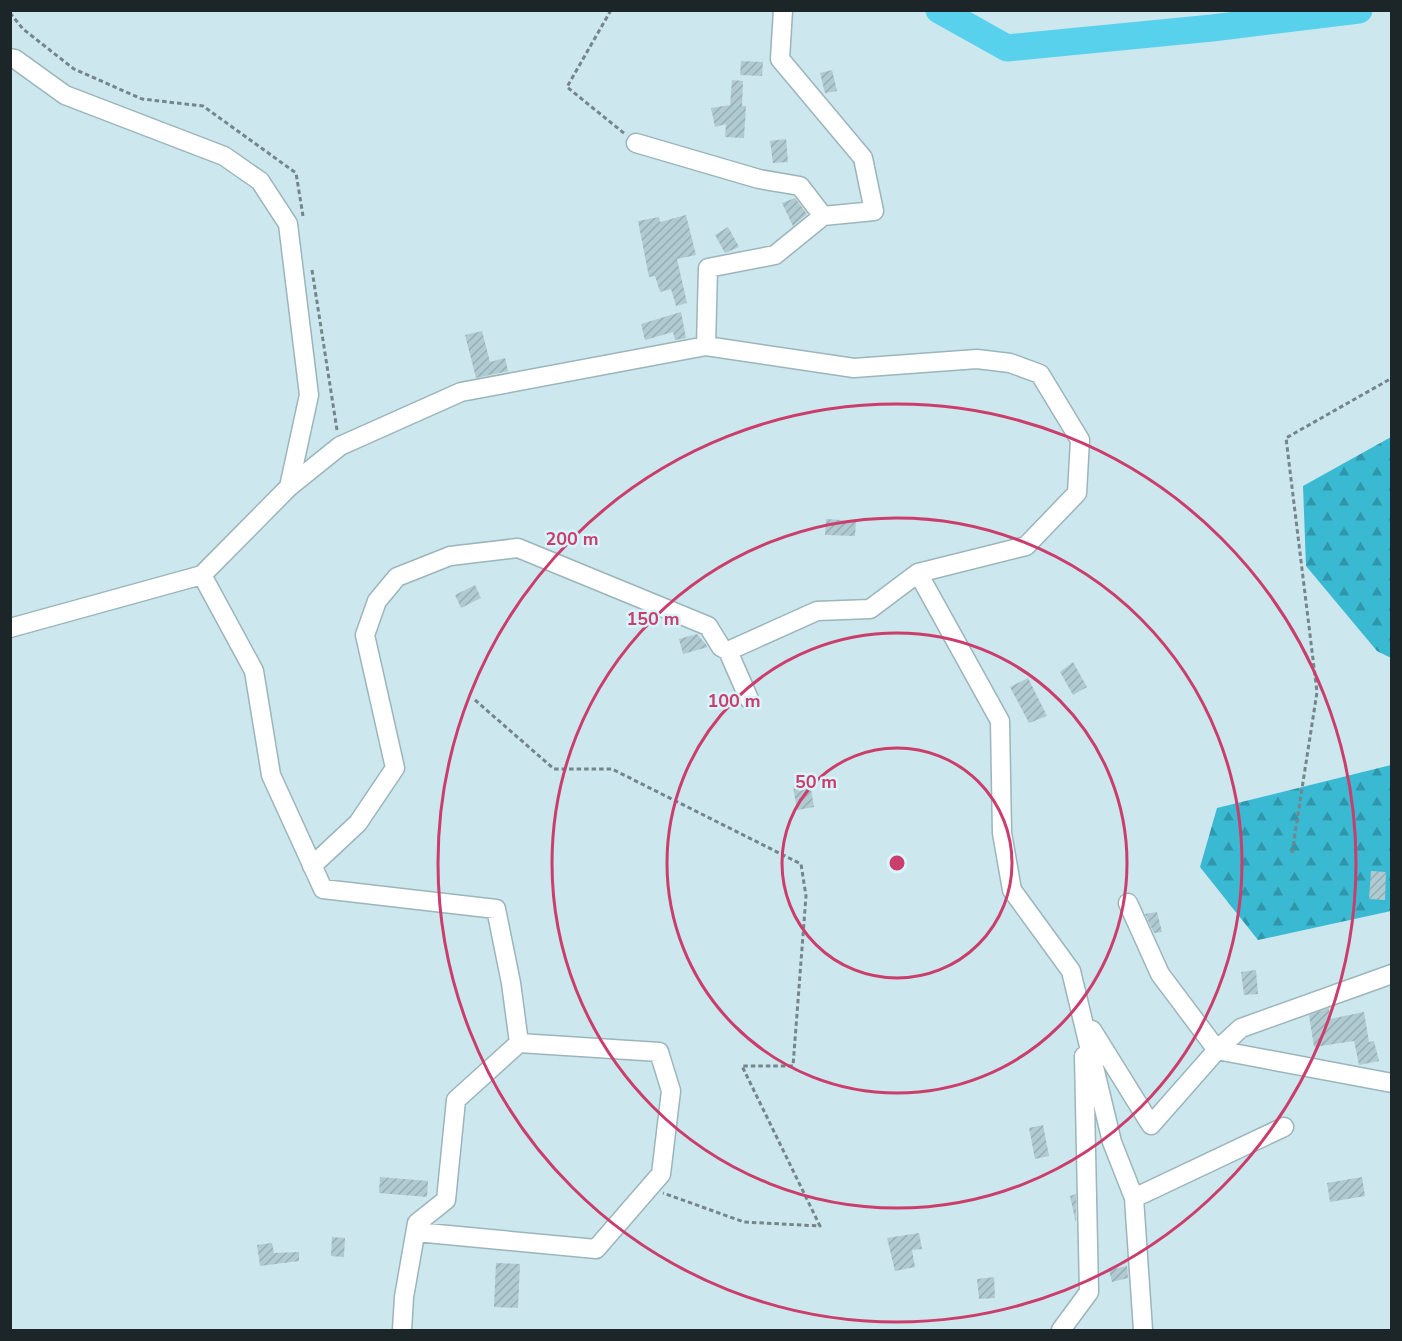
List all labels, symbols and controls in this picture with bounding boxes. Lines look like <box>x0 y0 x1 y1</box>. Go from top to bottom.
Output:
text: 200 m <box>545 527 599 551</box>
text: 150 m <box>626 607 680 631</box>
text: 100 m <box>707 689 761 713</box>
text: 50 m <box>795 770 837 794</box>
centre of rings <box>887 853 907 873</box>

